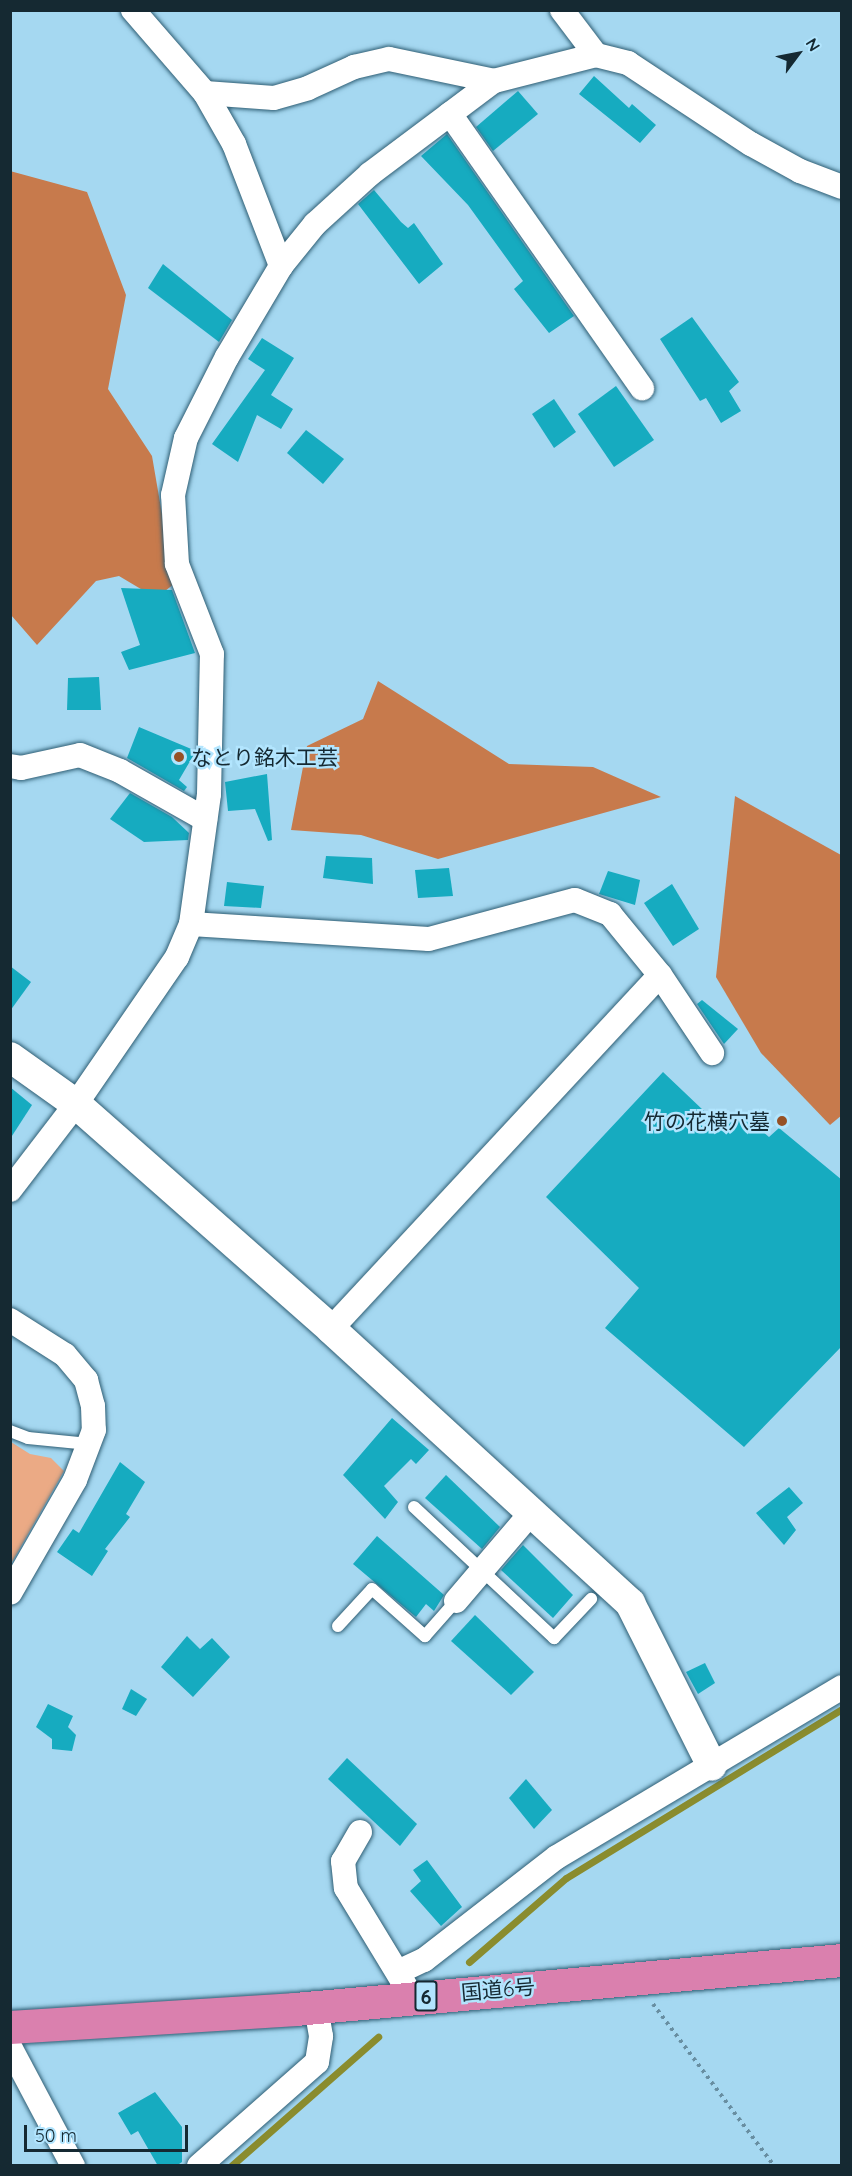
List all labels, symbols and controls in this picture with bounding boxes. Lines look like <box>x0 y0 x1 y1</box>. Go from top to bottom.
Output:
north arrow <box>768 24 828 84</box>
text: N <box>802 34 825 55</box>
place label: なとり銘木工芸 <box>191 744 338 770</box>
marker: なとり銘木工芸 <box>172 750 186 764</box>
place label: 竹の花横穴墓 <box>644 1108 770 1134</box>
marker: 竹の花横穴墓 <box>775 1114 789 1128</box>
street label: 国道6号 <box>460 1973 536 2005</box>
road number: 6 <box>414 1979 438 2013</box>
scale bar <box>27 2113 190 2151</box>
text: 50 m <box>35 2124 77 2147</box>

